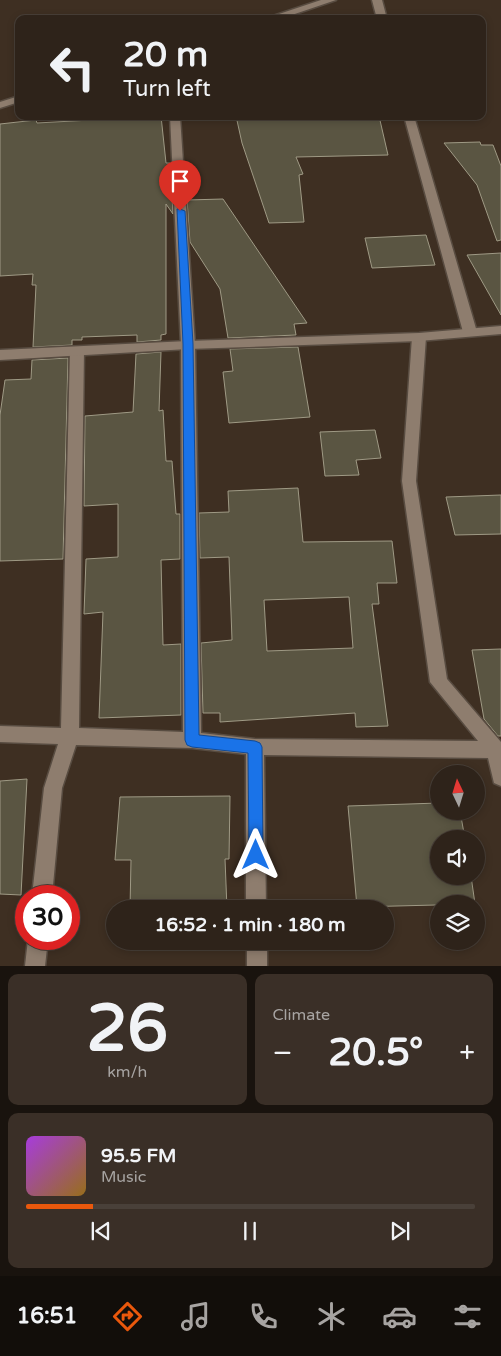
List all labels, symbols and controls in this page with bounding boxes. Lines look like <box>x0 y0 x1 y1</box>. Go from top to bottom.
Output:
text: 20 m <box>123 34 208 76</box>
icon: left <box>40 35 105 100</box>
text: Turn left <box>123 76 211 102</box>
pin <box>159 160 201 211</box>
icon: arrive <box>166 167 194 195</box>
north arrow <box>430 765 485 820</box>
map controls <box>430 765 485 950</box>
position arrow <box>229 828 281 880</box>
button: sound <box>430 830 485 885</box>
speed limit sign: 30 <box>15 885 80 950</box>
button: layers <box>430 895 485 950</box>
text: 16:52 · 1 min · 180 m <box>154 914 346 936</box>
text: 26 <box>86 990 168 1069</box>
text: Climate <box>273 1005 330 1025</box>
text: 20.5° <box>328 1030 423 1076</box>
text: − <box>273 1036 292 1070</box>
text: + <box>459 1036 475 1070</box>
text: km/h <box>107 1062 147 1082</box>
text: 95.5 FM <box>101 1145 176 1167</box>
text: Music <box>101 1167 146 1187</box>
icon: previous <box>87 1217 115 1245</box>
icon: pause <box>236 1217 264 1245</box>
icon: next <box>386 1217 414 1245</box>
icon: directions <box>110 1299 145 1334</box>
icon: music <box>178 1299 213 1334</box>
icon: phone <box>246 1299 281 1334</box>
icon: climate <box>314 1299 349 1334</box>
icon: car <box>382 1299 417 1334</box>
icon: filters <box>450 1299 485 1334</box>
text: 16:51 <box>16 1303 77 1329</box>

